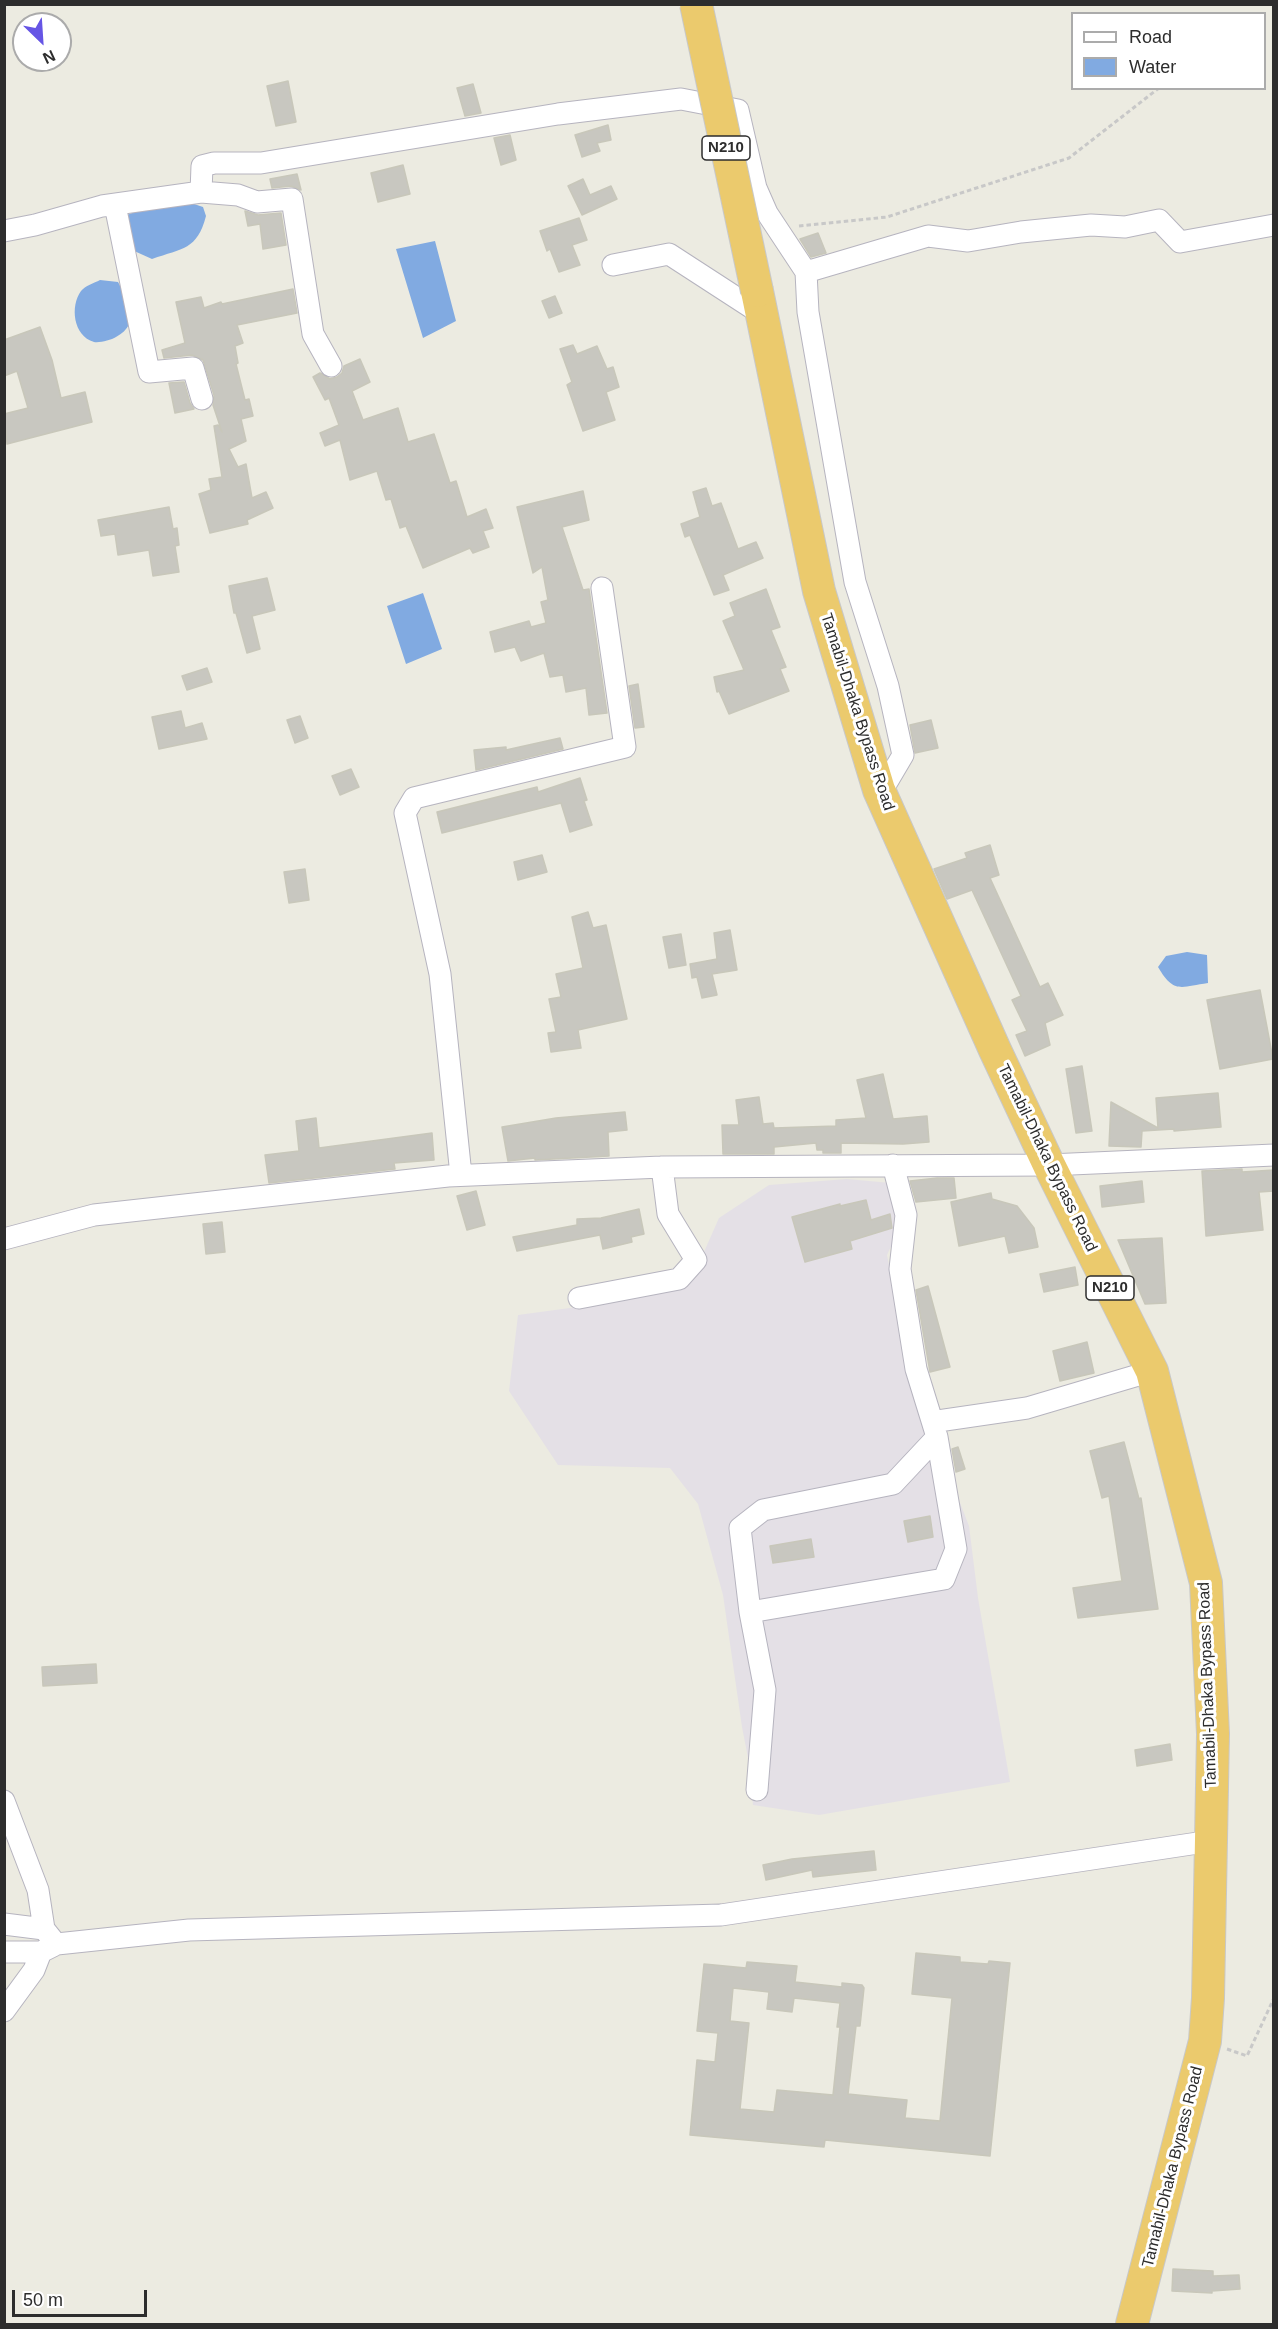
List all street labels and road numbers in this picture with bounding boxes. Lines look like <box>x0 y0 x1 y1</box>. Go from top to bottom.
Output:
road number: N210 <box>702 136 750 160</box>
street label: Tamabil-Dhaka Bypass Road <box>816 611 898 813</box>
street label: Tamabil-Dhaka Bypass Road <box>993 1061 1101 1255</box>
road number: N210 <box>1086 1276 1134 1300</box>
street label: Tamabil-Dhaka Bypass Road <box>1195 1582 1221 1788</box>
street label: Tamabil-Dhaka Bypass Road <box>1139 2065 1207 2269</box>

